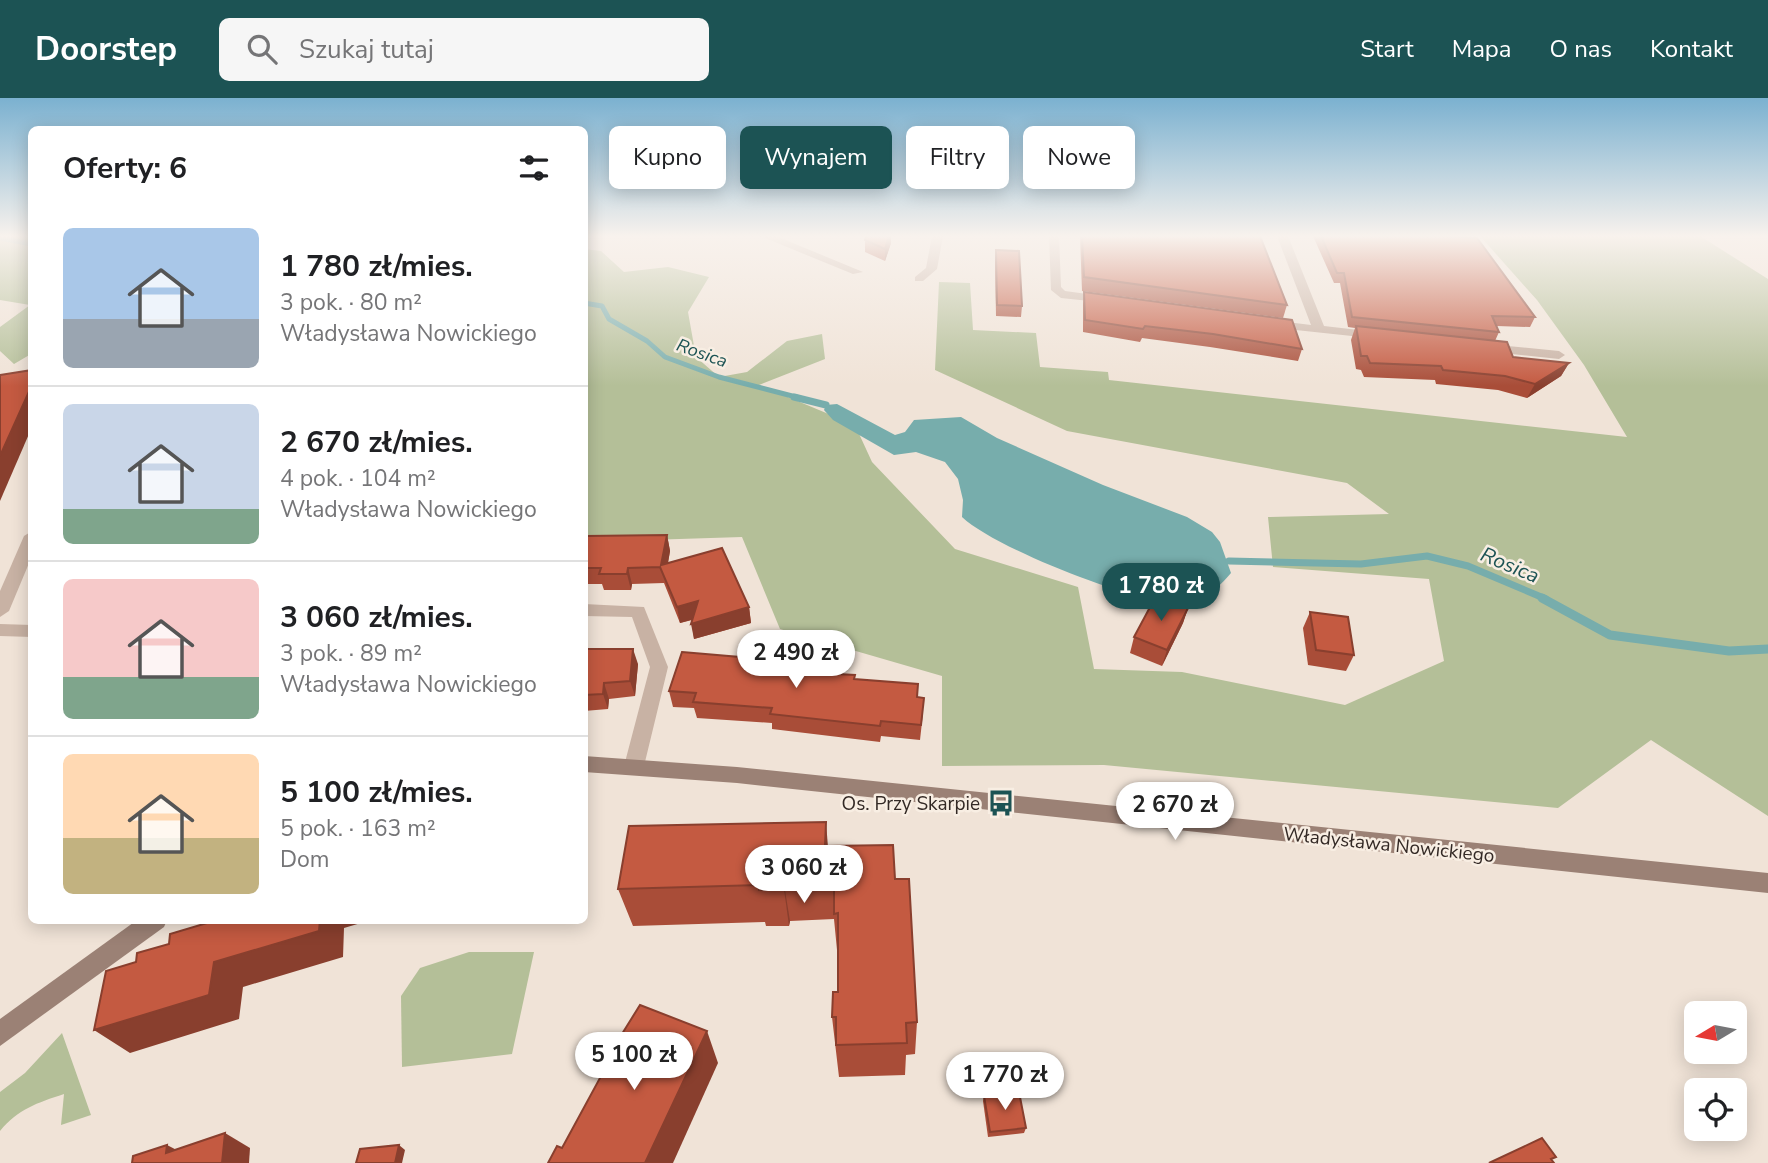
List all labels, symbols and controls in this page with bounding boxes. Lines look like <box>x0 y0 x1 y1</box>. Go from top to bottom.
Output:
search box <box>219 18 709 81</box>
text: Doorstep <box>35 27 177 72</box>
icon: search <box>243 30 281 68</box>
text: Szukaj tutaj <box>299 32 434 67</box>
text: Start <box>1360 33 1414 65</box>
text: Mapa <box>1452 33 1512 65</box>
text: O nas <box>1550 33 1612 65</box>
text: Kontakt <box>1650 33 1733 65</box>
chip: Kupno <box>609 126 726 189</box>
chip: Wynajem <box>740 126 892 189</box>
chip: Filtry <box>906 126 1009 189</box>
chip: Nowe <box>1023 126 1135 189</box>
text: Oferty: 6 <box>63 148 187 189</box>
icon: filters <box>515 149 553 187</box>
text: 1 780 zł/mies. <box>280 246 473 287</box>
icon: home <box>119 256 203 340</box>
text: 3 pok. · 80 m² <box>280 287 422 318</box>
text: Władysława Nowickiego <box>280 318 537 349</box>
water label: Rosica <box>673 333 731 373</box>
text: 2 670 zł/mies. <box>280 422 473 463</box>
icon: home <box>119 432 203 516</box>
text: 4 pok. · 104 m² <box>280 463 436 494</box>
text: Władysława Nowickiego <box>280 494 537 525</box>
water label: Rosica <box>1476 540 1544 590</box>
pin: 1 780 zł <box>1089 564 1233 623</box>
text: 1 780 zł <box>1118 570 1204 601</box>
text: 3 060 zł/mies. <box>280 597 473 638</box>
icon: home <box>119 607 203 691</box>
pin: 2 490 zł <box>724 630 868 690</box>
text: 2 490 zł <box>753 637 839 668</box>
text: 3 pok. · 89 m² <box>280 638 422 669</box>
text: Władysława Nowickiego <box>280 669 537 700</box>
text: 5 100 zł/mies. <box>280 772 473 813</box>
icon: home <box>119 782 203 866</box>
pin: 2 670 zł <box>1103 782 1247 842</box>
bus stop icon: Os. Przy Skarpie <box>986 788 1016 818</box>
text: 2 670 zł <box>1132 789 1218 820</box>
place label: Os. Przy Skarpie <box>842 791 980 817</box>
text: 5 pok. · 163 m² <box>280 813 436 844</box>
street label: Władysława Nowickiego <box>1282 821 1496 869</box>
text: Dom <box>280 844 330 875</box>
pin: 3 060 zł <box>732 846 876 905</box>
text: 3 060 zł <box>761 852 847 883</box>
north arrow <box>1684 1001 1746 1064</box>
map controls <box>1684 1001 1747 1141</box>
pin: 5 100 zł <box>562 1032 706 1092</box>
text: 5 100 zł <box>591 1039 677 1070</box>
pin: 1 770 zł <box>933 1052 1077 1112</box>
text: 1 770 zł <box>962 1059 1048 1090</box>
button: locate <box>1684 1078 1747 1141</box>

